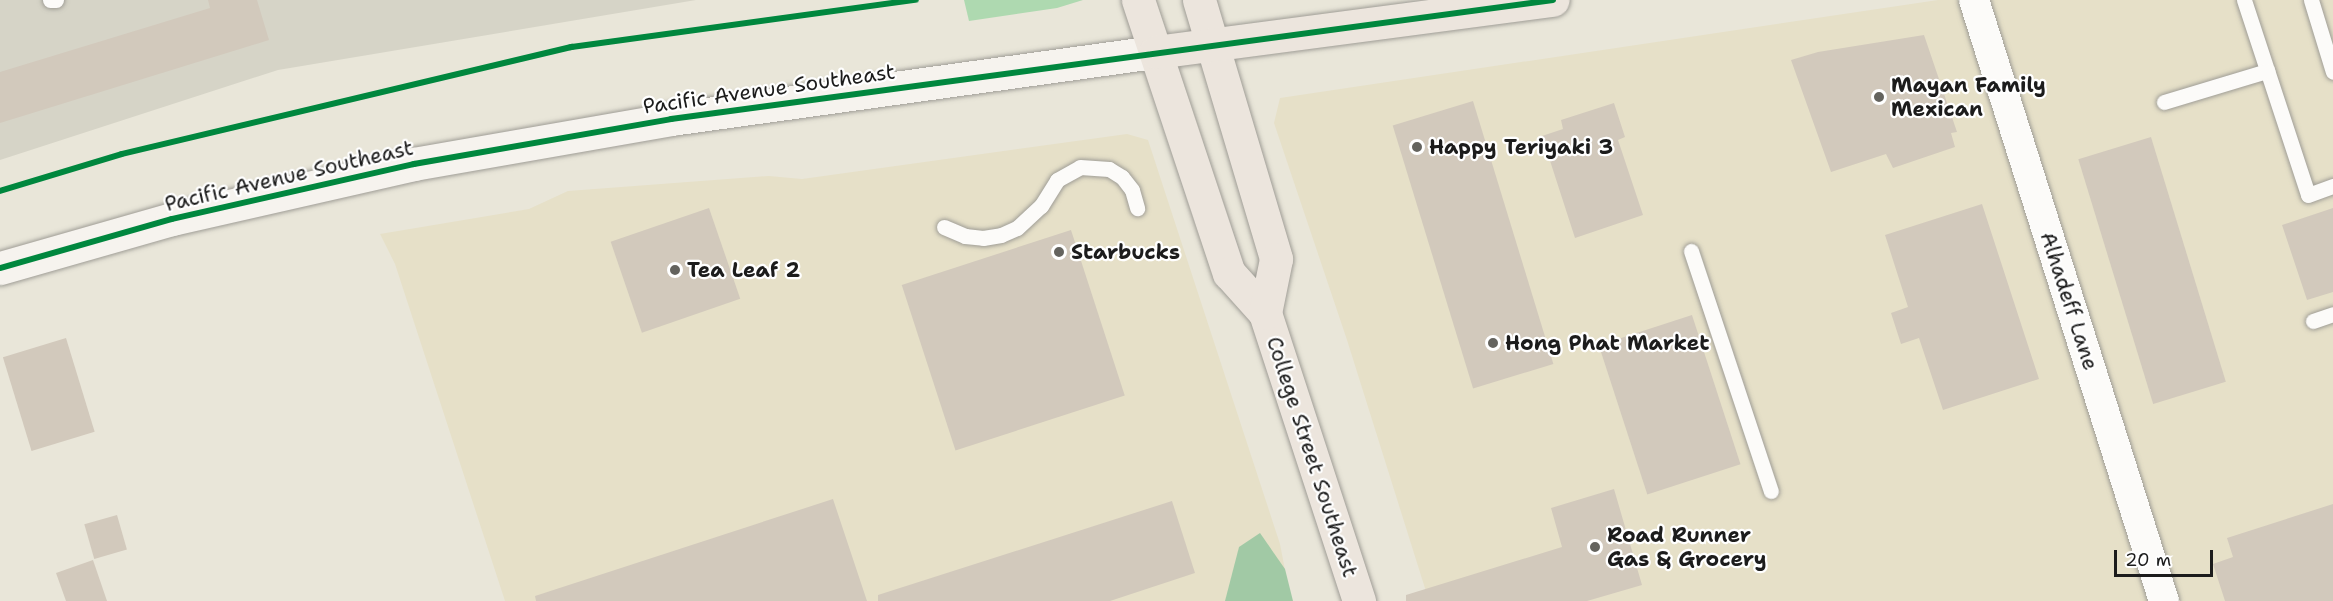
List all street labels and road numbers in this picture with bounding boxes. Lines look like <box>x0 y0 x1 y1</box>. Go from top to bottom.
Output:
street label: Pacific Avenue Southeast <box>641 59 897 119</box>
street label: Pacific Avenue Southeast <box>162 135 416 217</box>
street label: Alhadeff Lane <box>2035 229 2103 373</box>
street label: College Street Southeast <box>1261 334 1363 580</box>

